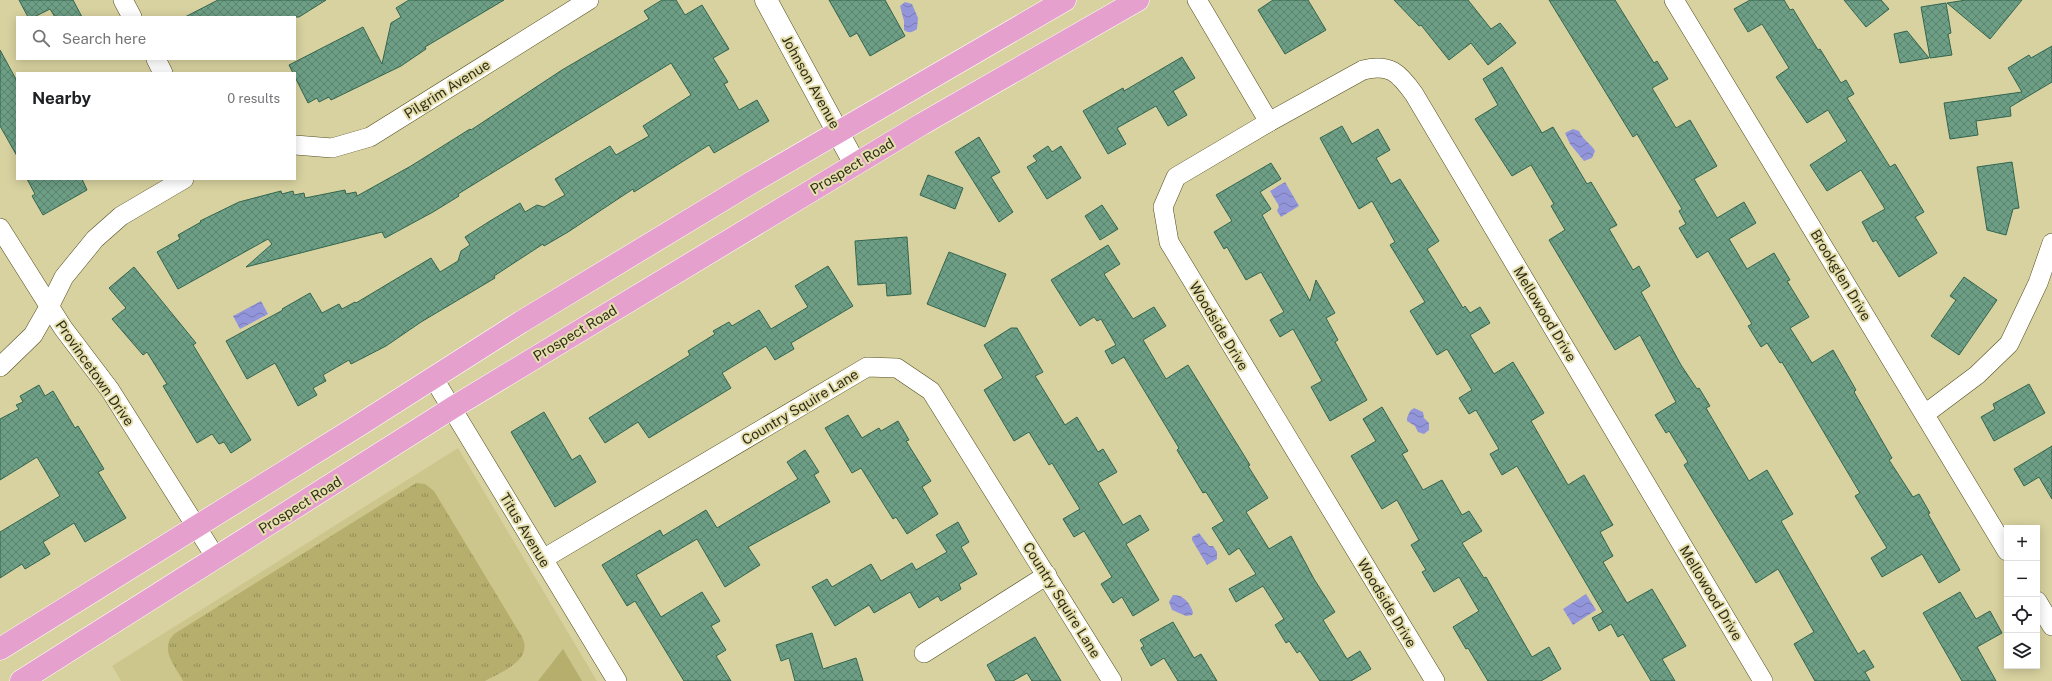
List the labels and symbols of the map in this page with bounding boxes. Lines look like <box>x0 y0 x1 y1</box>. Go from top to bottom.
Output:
street label: Johnson Avenue <box>779 33 843 131</box>
street label: Pilgrim Avenue <box>401 56 493 122</box>
street label: Prospect Road <box>807 135 897 197</box>
street label: Brookglen Drive <box>1807 226 1875 324</box>
street label: Mellowood Drive <box>1510 264 1580 364</box>
street label: Woodside Drive <box>1186 279 1252 373</box>
street label: Prospect Road <box>530 302 620 364</box>
street label: Provincetown Drive <box>53 317 137 429</box>
street label: Country Squire Lane <box>739 366 861 448</box>
street label: Prospect Road <box>256 473 344 537</box>
street label: Titus Avenue <box>497 490 553 570</box>
street label: Country Squire Lane <box>1020 539 1104 661</box>
street label: Mellowood Drive <box>1676 543 1746 643</box>
street label: Woodside Drive <box>1354 556 1420 650</box>

